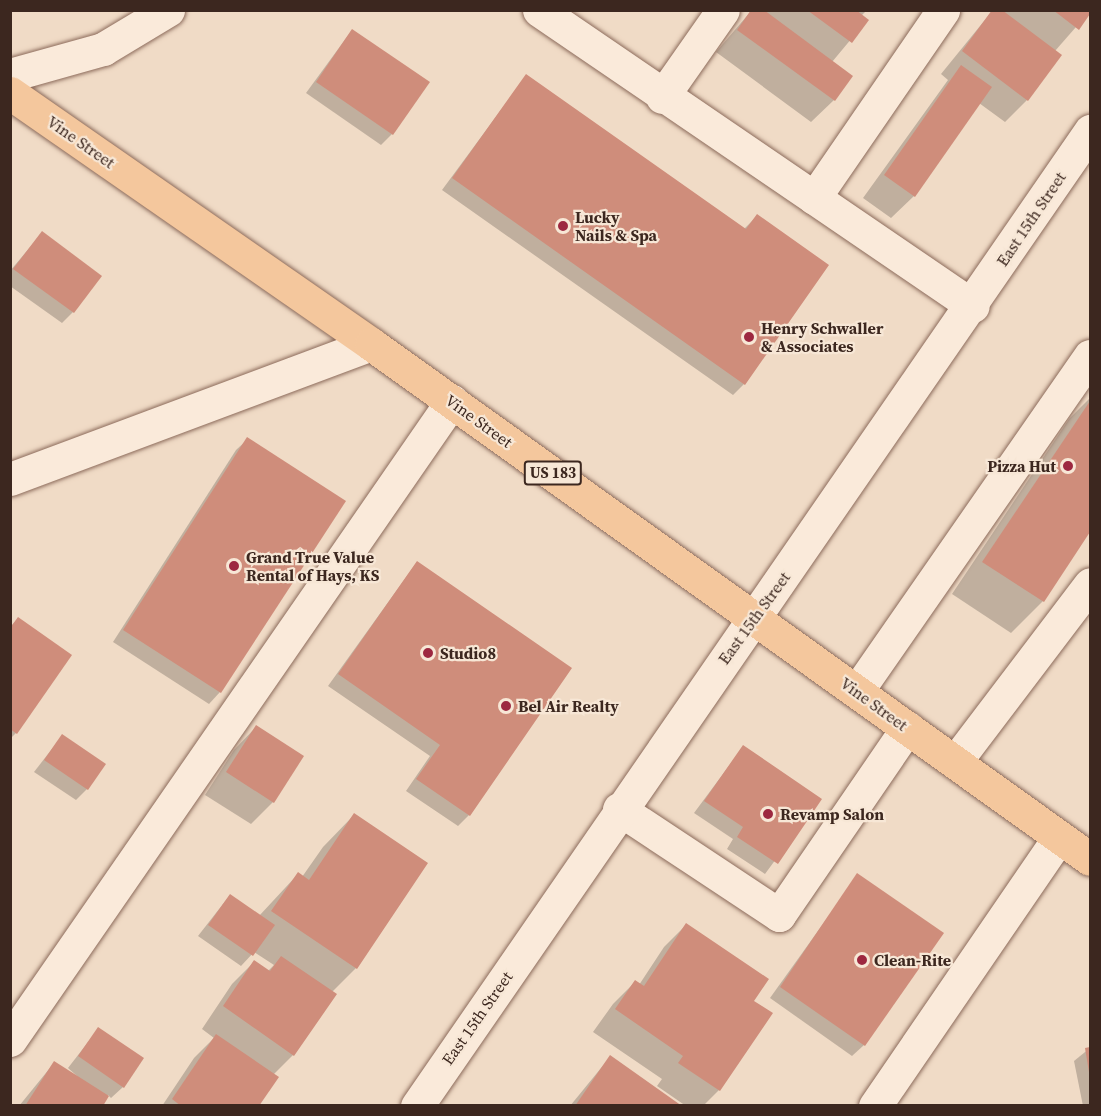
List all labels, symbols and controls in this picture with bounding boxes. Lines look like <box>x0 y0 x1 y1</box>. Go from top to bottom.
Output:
street label: Vine Street <box>44 112 118 172</box>
street label: East 15th Street <box>992 168 1070 270</box>
place label: Lucky Nails & Spa <box>575 207 657 245</box>
marker: Lucky Nails & Spa <box>556 219 570 233</box>
place label: Henry Schwaller & Associates <box>761 318 883 356</box>
marker: Henry Schwaller & Associates <box>742 330 756 344</box>
street label: Vine Street <box>442 390 516 452</box>
place label: Pizza Hut <box>987 456 1056 476</box>
marker: Pizza Hut <box>1061 459 1075 473</box>
road number: US 183 <box>523 461 583 485</box>
place label: Grand True Value Rental of Hays, KS <box>246 547 379 585</box>
marker: Grand True Value Rental of Hays, KS <box>227 559 241 573</box>
street label: East 15th Street <box>714 568 794 668</box>
place label: Studio8 <box>440 643 496 663</box>
marker: Studio8 <box>421 646 435 660</box>
street label: Vine Street <box>837 673 911 735</box>
place label: Bel Air Realty <box>518 696 619 716</box>
marker: Bel Air Realty <box>499 699 513 713</box>
place label: Revamp Salon <box>780 804 884 824</box>
marker: Revamp Salon <box>761 807 775 821</box>
place label: Clean-Rite <box>874 950 951 970</box>
marker: Clean-Rite <box>855 953 869 967</box>
street label: East 15th Street <box>438 968 516 1068</box>

